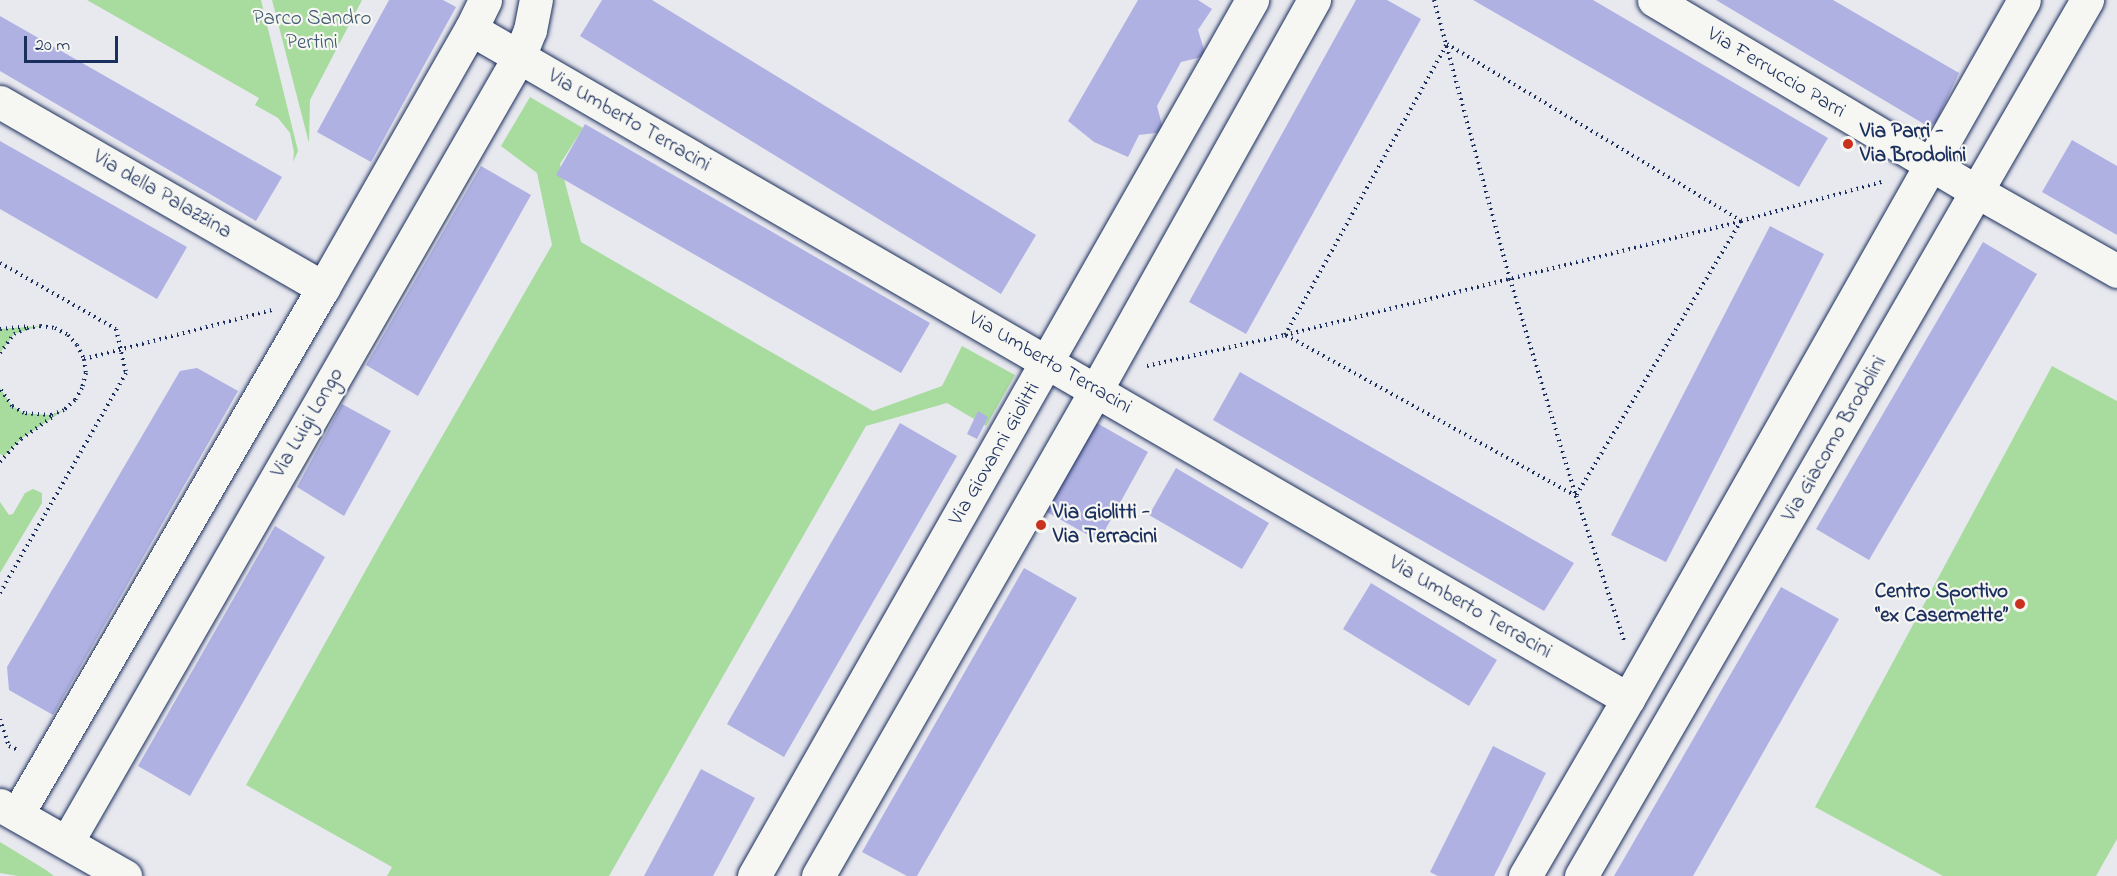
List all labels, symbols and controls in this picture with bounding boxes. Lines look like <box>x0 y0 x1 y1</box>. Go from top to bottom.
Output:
park label: Parco Sandro Pertini <box>253 6 371 56</box>
street label: Via Ferruccio Parri <box>1702 22 1850 124</box>
scale bar <box>27 24 122 62</box>
text: 20 m <box>35 33 70 59</box>
street label: Via Umberto Terracini <box>543 64 715 178</box>
place label: Via Parri - Via Brodolini <box>1860 119 1966 169</box>
marker: Via Parri - Via Brodolini <box>1841 137 1855 151</box>
street label: Via della Palazzina <box>88 145 236 245</box>
street label: Via Umberto Terracini <box>964 306 1136 420</box>
street label: Via Giacomo Brodolini <box>1777 352 1893 526</box>
street label: Via Luigi Longo <box>266 364 350 482</box>
street label: Via Giovanni Giolitti <box>944 378 1046 530</box>
place label: Via Giolitti - Via Terracini <box>1053 500 1157 550</box>
marker: Via Giolitti - Via Terracini <box>1034 518 1048 532</box>
street label: Via Umberto Terracini <box>1384 551 1556 665</box>
place label: Centro Sportivo “ex Casermette” <box>1875 579 2008 629</box>
marker: Centro Sportivo “ex Casermette” <box>2013 597 2027 611</box>

